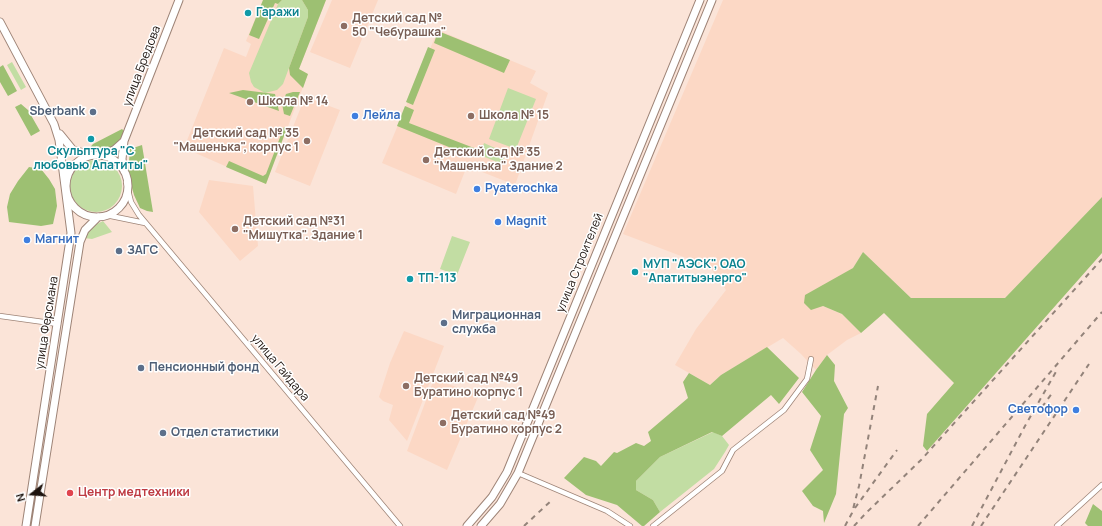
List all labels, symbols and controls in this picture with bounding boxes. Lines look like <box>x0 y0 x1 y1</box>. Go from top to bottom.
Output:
place label: Гаражи <box>256 6 299 20</box>
marker: Гаражи <box>243 8 253 18</box>
place label: Детский сад № 50 "Чебурашка" <box>352 12 446 40</box>
marker: Детский сад № 50 "Чебурашка" <box>339 21 349 31</box>
street label: улица Бредова <box>120 24 164 108</box>
place label: Школа № 14 <box>258 95 328 109</box>
marker: Школа № 14 <box>245 97 255 107</box>
place label: Sberbank <box>29 105 85 119</box>
marker: Sberbank <box>88 107 98 117</box>
place label: Лейла <box>363 109 400 123</box>
place label: Школа № 15 <box>479 109 549 123</box>
marker: Лейла <box>350 111 360 121</box>
marker: Школа № 15 <box>466 111 476 121</box>
place label: Детский сад № 35 "Машенька", корпус 1 <box>173 127 299 155</box>
marker: Скульптура "С любовью Апатиты" <box>86 134 96 144</box>
marker: Детский сад № 35 "Машенька", корпус 1 <box>302 136 312 146</box>
place label: Скульптура "С любовью Апатиты" <box>34 145 148 173</box>
place label: Детский сад № 35 "Машенька" Здание 2 <box>434 146 563 174</box>
marker: Детский сад № 35 "Машенька" Здание 2 <box>421 155 431 165</box>
place label: Pyaterochka <box>485 182 558 196</box>
marker: Pyaterochka <box>472 184 482 194</box>
street label: улица Строителей <box>554 211 606 315</box>
place label: Детский сад №31 "Мишутка". Здание 1 <box>243 215 363 243</box>
place label: Magnit <box>506 215 547 229</box>
marker: Magnit <box>493 217 503 227</box>
marker: Детский сад №31 "Мишутка". Здание 1 <box>230 224 240 234</box>
place label: Магнит <box>35 233 79 247</box>
marker: Магнит <box>22 235 32 245</box>
place label: ЗАГС <box>127 244 158 258</box>
marker: ЗАГС <box>114 246 124 256</box>
place label: МУП "АЭСК", ОАО "Апатитыэнерго" <box>643 258 747 286</box>
marker: МУП "АЭСК", ОАО "Апатитыэнерго" <box>630 267 640 277</box>
place label: ТП-113 <box>418 272 456 286</box>
marker: ТП-113 <box>405 274 415 284</box>
street label: улица Ферсмана <box>33 275 61 371</box>
place label: Миграционная служба <box>452 309 541 337</box>
marker: Миграционная служба <box>439 318 449 328</box>
street label: улица Гайдара <box>248 332 312 404</box>
place label: Пенсионный фонд <box>149 361 259 375</box>
marker: Пенсионный фонд <box>136 363 146 373</box>
place label: Детский сад №49 Буратино корпус 1 <box>414 372 523 400</box>
marker: Детский сад №49 Буратино корпус 1 <box>401 381 411 391</box>
place label: Светофор <box>1008 403 1068 417</box>
marker: Светофор <box>1071 405 1081 415</box>
place label: Детский сад №49 Буратино корпус 2 <box>451 409 562 437</box>
marker: Детский сад №49 Буратино корпус 2 <box>438 418 448 428</box>
place label: Отдел статистики <box>171 426 279 440</box>
marker: Отдел статистики <box>158 428 168 438</box>
north arrow <box>12 474 52 514</box>
place label: Центр медтехники <box>78 486 190 500</box>
marker: Центр медтехники <box>65 488 75 498</box>
text: N <box>12 492 28 504</box>

